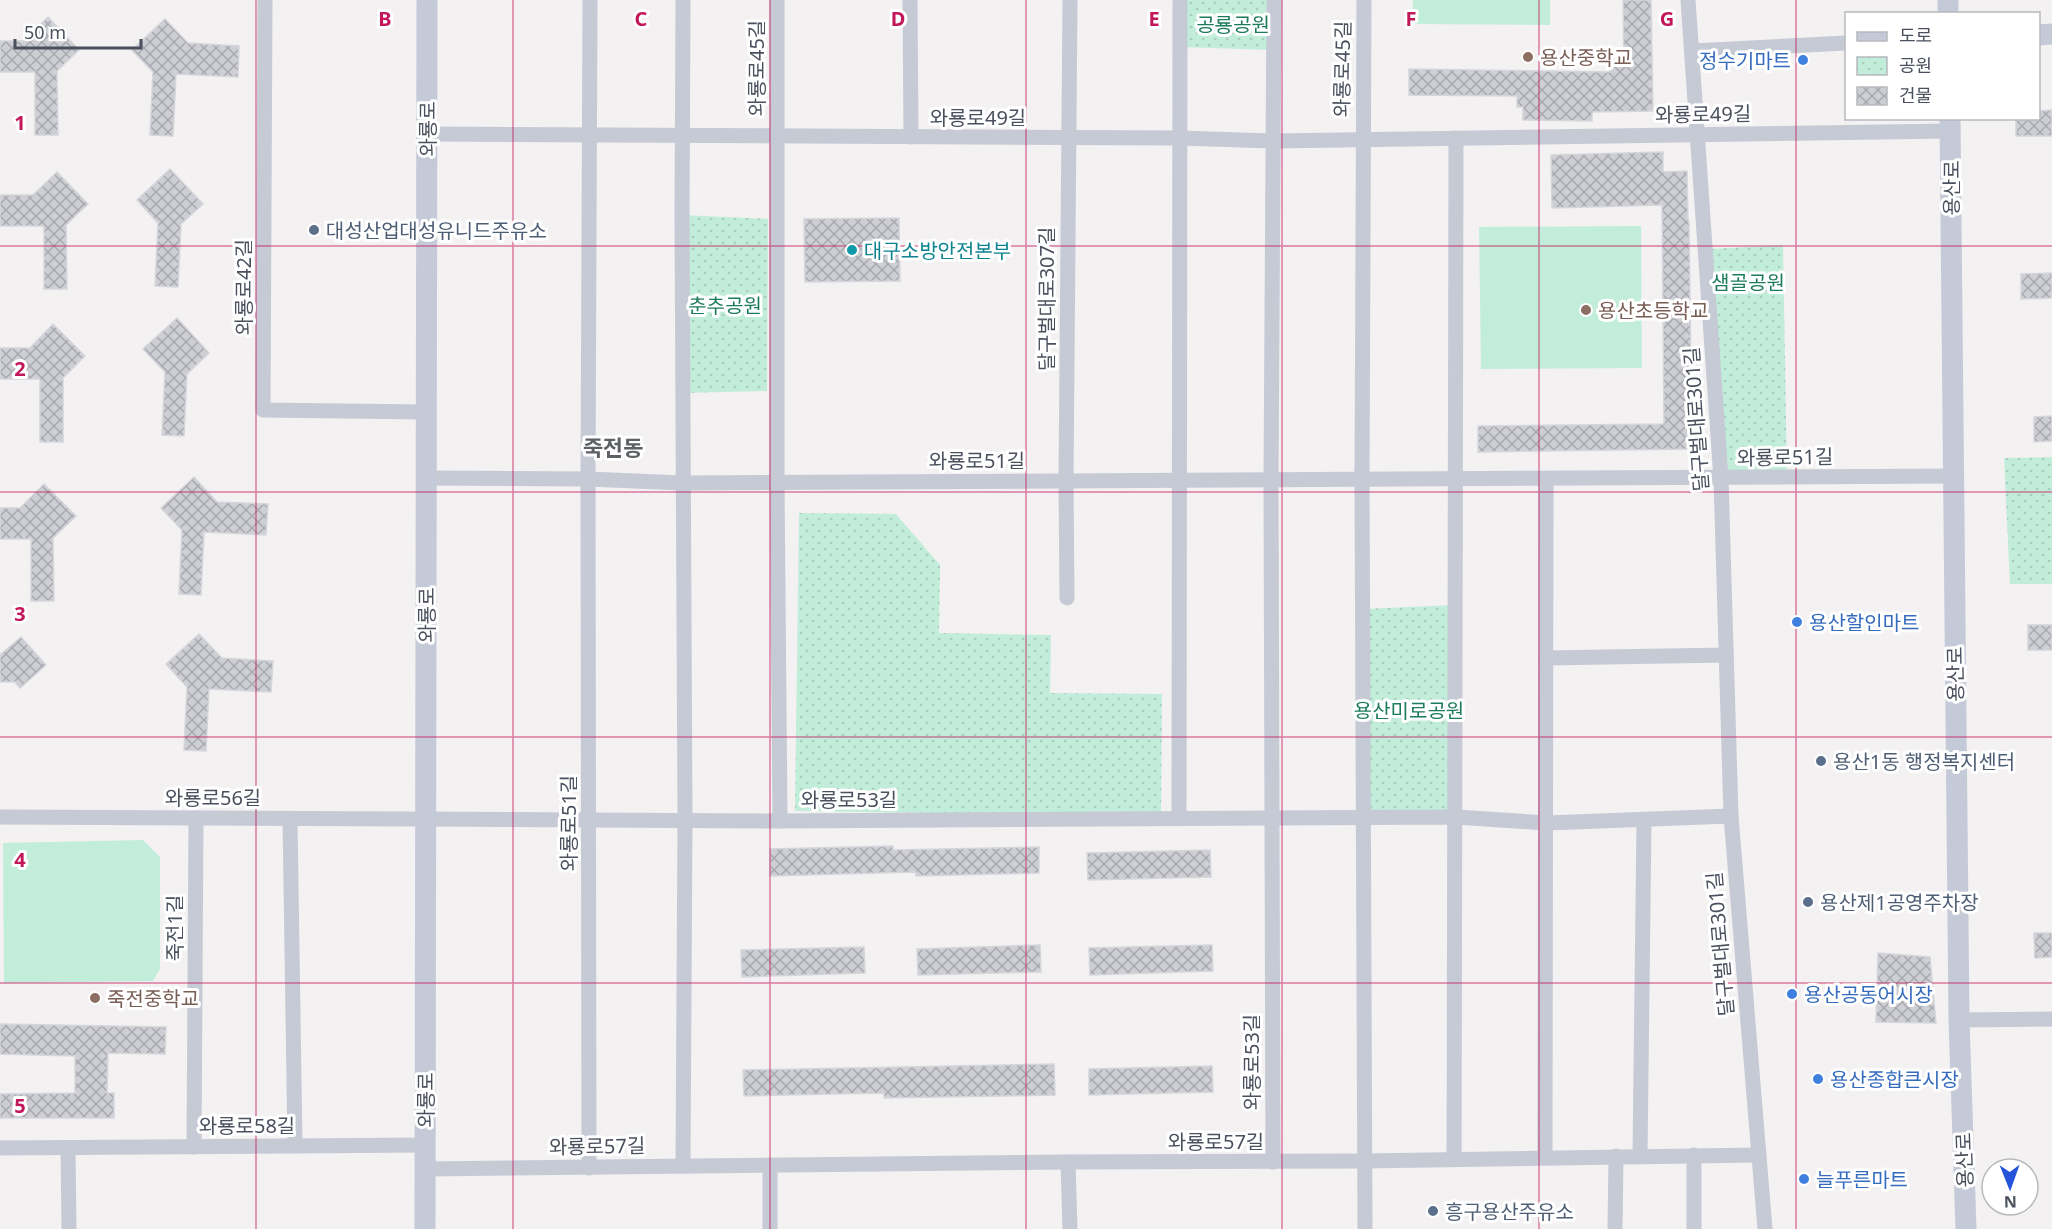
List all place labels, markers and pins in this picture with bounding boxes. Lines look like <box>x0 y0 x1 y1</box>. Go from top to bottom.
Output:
place label: 용산중학교 <box>1540 44 1632 71</box>
place label: 정수기마트 <box>1699 47 1791 74</box>
marker: 용산중학교 <box>1521 50 1535 64</box>
marker: 정수기마트 <box>1796 53 1810 67</box>
place label: 대성산업대성유니드주유소 <box>326 217 547 244</box>
marker: 대성산업대성유니드주유소 <box>307 223 321 237</box>
place label: 대구소방안전본부 <box>864 237 1011 264</box>
marker: 대구소방안전본부 <box>845 243 859 257</box>
place label: 용산초등학교 <box>1598 297 1708 324</box>
marker: 용산초등학교 <box>1579 303 1593 317</box>
place label: 용산할인마트 <box>1809 609 1919 636</box>
marker: 용산할인마트 <box>1790 615 1804 629</box>
place label: 용산1동 행정복지센터 <box>1833 748 2015 775</box>
marker: 용산1동 행정복지센터 <box>1814 754 1828 768</box>
place label: 용산제1공영주차장 <box>1820 889 1979 916</box>
marker: 용산제1공영주차장 <box>1801 895 1815 909</box>
place label: 용산공동어시장 <box>1804 981 1933 1008</box>
place label: 죽전중학교 <box>107 985 199 1012</box>
marker: 용산공동어시장 <box>1785 987 1799 1001</box>
marker: 죽전중학교 <box>88 991 102 1005</box>
place label: 용산종합큰시장 <box>1830 1066 1959 1093</box>
marker: 용산종합큰시장 <box>1811 1072 1825 1086</box>
place label: 늘푸른마트 <box>1816 1166 1908 1193</box>
marker: 늘푸른마트 <box>1797 1172 1811 1186</box>
place label: 흥구용산주유소 <box>1445 1198 1574 1225</box>
marker: 흥구용산주유소 <box>1426 1204 1440 1218</box>

